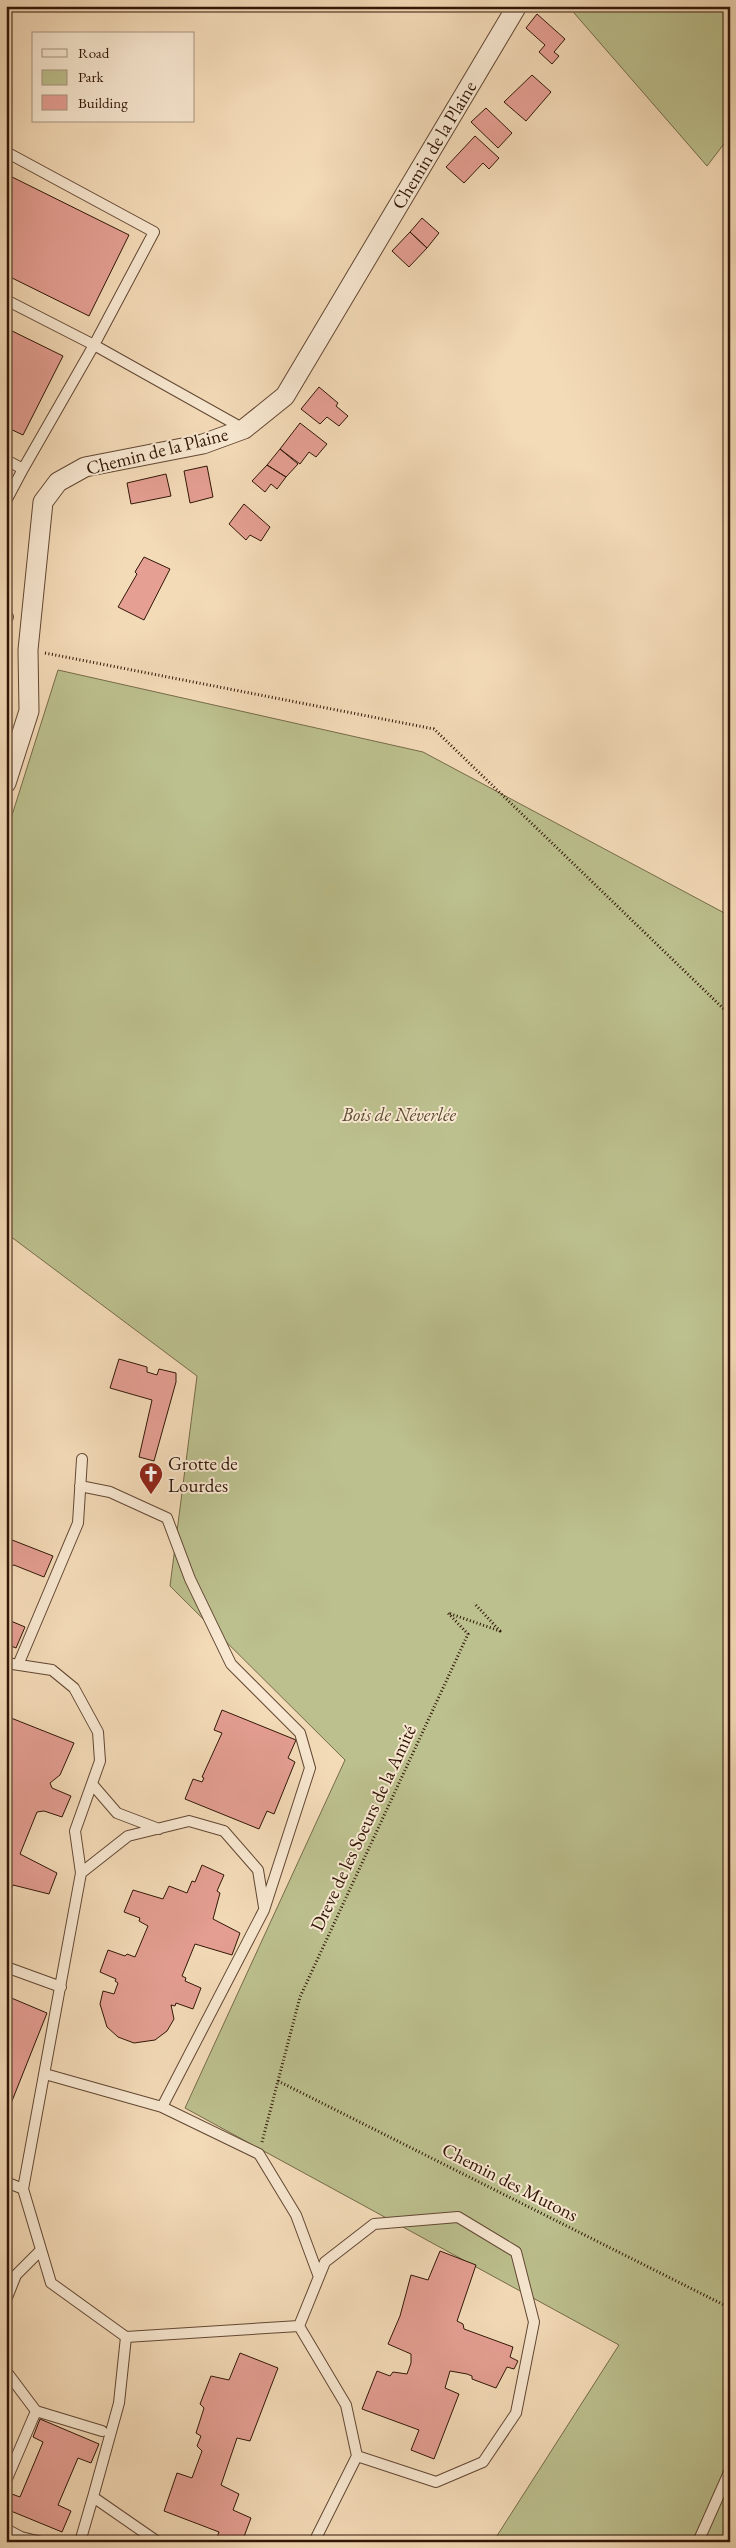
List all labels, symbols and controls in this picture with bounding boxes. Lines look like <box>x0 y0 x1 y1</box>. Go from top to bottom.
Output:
legend <box>32 32 195 122</box>
text: Road <box>78 43 110 62</box>
text: Park <box>78 67 105 86</box>
street label: Chemin de la Plaine <box>386 76 482 214</box>
text: Building <box>78 93 128 112</box>
street label: Chemin de la Plaine <box>83 421 231 481</box>
park label: Bois de Néverlée <box>341 1102 456 1127</box>
place label: Grotte de Lourdes <box>168 1451 238 1498</box>
church icon: Grotte de Lourdes <box>138 1461 164 1495</box>
street label: Dreve de les Soeurs de la Amité <box>304 1721 422 1935</box>
street label: Chemin des Mutons <box>438 2137 582 2227</box>

